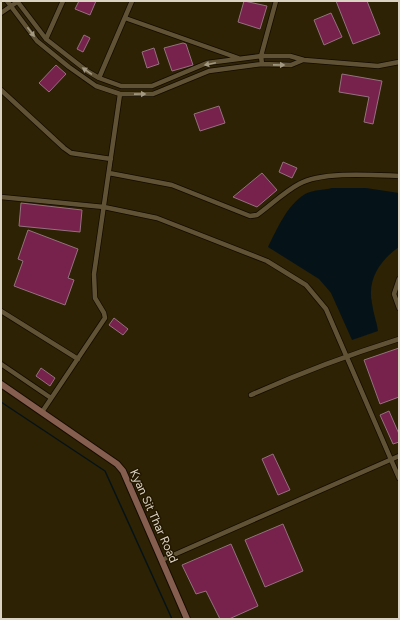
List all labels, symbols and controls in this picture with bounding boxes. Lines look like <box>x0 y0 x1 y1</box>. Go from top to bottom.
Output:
one-way arrow <box>26 27 35 38</box>
one-way arrow <box>204 61 216 67</box>
one-way arrow <box>273 61 285 68</box>
one-way arrow <box>82 67 93 75</box>
one-way arrow <box>134 91 147 97</box>
street label: Kyan Sit Thar Road <box>127 467 181 565</box>

